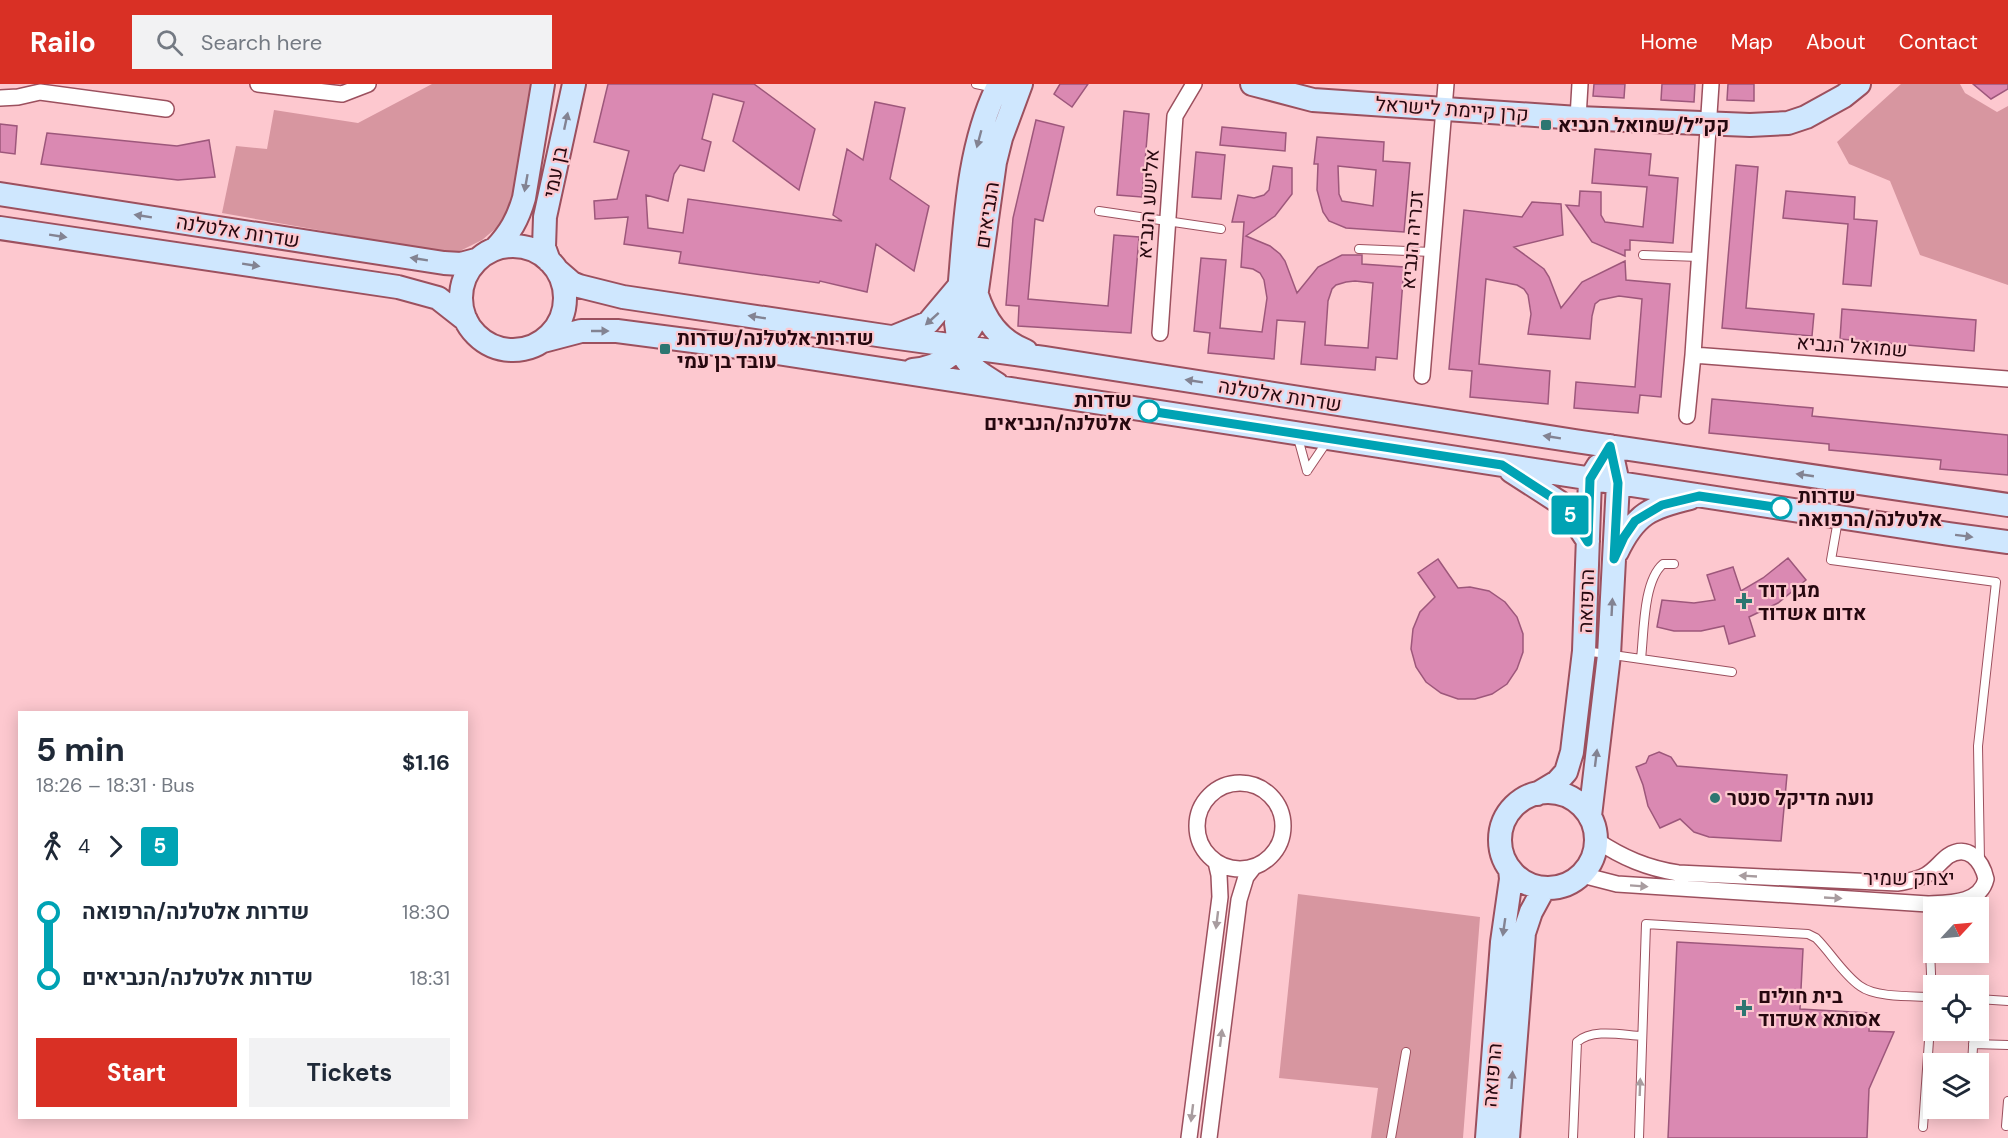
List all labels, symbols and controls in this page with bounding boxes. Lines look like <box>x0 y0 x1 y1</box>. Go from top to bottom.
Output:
search box <box>132 15 552 69</box>
text: Railo <box>30 24 96 61</box>
icon: search <box>153 26 186 59</box>
text: Search here <box>201 28 322 57</box>
text: Home <box>1640 28 1698 56</box>
text: Map <box>1731 28 1773 56</box>
text: About <box>1806 28 1866 56</box>
text: Contact <box>1899 28 1978 56</box>
street label: קרן קיימת לישראל <box>1375 91 1529 127</box>
one-way arrow <box>562 112 571 131</box>
place label: קק״ל/שמואל הנביא <box>1558 112 1729 138</box>
marker: קק״ל/שמואל הנביא <box>1539 118 1553 132</box>
one-way arrow <box>974 130 984 148</box>
street label: בן עמי <box>537 143 573 200</box>
street label: אלישע הנביא <box>1131 148 1165 260</box>
one-way arrow <box>522 174 531 193</box>
street label: הנביאים <box>969 180 1005 250</box>
street label: זכריה הנביא <box>1395 189 1429 291</box>
street label: שדרות אלטלנה <box>174 208 302 254</box>
one-way arrow <box>134 211 153 220</box>
one-way arrow <box>48 232 67 241</box>
one-way arrow <box>409 254 428 263</box>
one-way arrow <box>241 261 260 270</box>
one-way arrow <box>924 312 939 326</box>
one-way arrow <box>748 313 767 322</box>
place label: שדרות אלטלנה/שדרות עובד בן עמי <box>677 325 874 374</box>
one-way arrow <box>590 326 609 336</box>
street label: שמואל הנביא <box>1796 329 1908 363</box>
marker: שדרות אלטלנה/שדרות עובד בן עמי <box>658 342 672 356</box>
street label: שדרות אלטלנה <box>1216 372 1344 418</box>
one-way arrow <box>1184 376 1203 385</box>
place label: שדרות אלטלנה/הנביאים <box>984 387 1132 436</box>
marker: שדרות אלטלנה/הנביאים <box>1138 400 1160 422</box>
one-way arrow <box>1543 433 1562 442</box>
one-way arrow <box>1795 470 1814 479</box>
place label: שדרות אלטלנה/הרפואה <box>1798 483 1942 532</box>
line badge: 5 <box>1550 496 1590 534</box>
marker: שדרות אלטלנה/הרפואה <box>1770 497 1792 519</box>
text: 5 <box>1563 501 1577 529</box>
one-way arrow <box>1955 532 1974 541</box>
street label: הרפואה <box>1572 568 1600 634</box>
place label: מגן דוד אדום אשדוד <box>1758 577 1866 626</box>
marker: מגן דוד אדום אשדוד <box>1735 592 1753 610</box>
one-way arrow <box>1607 597 1616 616</box>
text: 5 min <box>36 728 125 771</box>
text: $1.16 <box>402 748 450 777</box>
one-way arrow <box>1592 749 1601 768</box>
text: 18:26 – 18:31 · Bus <box>36 772 195 798</box>
place label: נועה מדיקל סנטר <box>1727 785 1874 811</box>
marker: נועה מדיקל סנטר <box>1708 791 1722 805</box>
icon: walk <box>36 830 69 863</box>
icon: forward <box>99 830 132 863</box>
text: 5 <box>153 832 166 860</box>
text: 4 <box>78 833 90 859</box>
street label: יצחק שמיר <box>1863 865 1955 891</box>
one-way arrow <box>1738 872 1757 881</box>
one-way arrow <box>1629 881 1648 891</box>
one-way arrow <box>1824 893 1843 902</box>
text: שדרות אלטלנה/הרפואה <box>82 897 309 926</box>
north arrow <box>1923 897 1989 963</box>
map controls <box>1923 897 1989 1119</box>
text: 18:30 <box>402 899 450 925</box>
one-way arrow <box>1213 910 1222 929</box>
one-way arrow <box>1499 918 1508 937</box>
text: שדרות אלטלנה/הנביאים <box>82 963 313 992</box>
text: 18:31 <box>410 965 450 991</box>
button: locate <box>1923 975 1989 1041</box>
place label: בית חולים אסותא אשדוד <box>1758 983 1881 1032</box>
marker: בית חולים אסותא אשדוד <box>1735 999 1753 1017</box>
one-way arrow <box>1217 1029 1226 1048</box>
button: Start <box>36 1038 237 1107</box>
button: Tickets <box>249 1038 450 1107</box>
street label: הרפואה <box>1476 1042 1508 1108</box>
button: layers <box>1923 1053 1989 1119</box>
one-way arrow <box>1507 1070 1517 1089</box>
one-way arrow <box>1636 1078 1645 1097</box>
one-way arrow <box>1187 1104 1197 1123</box>

